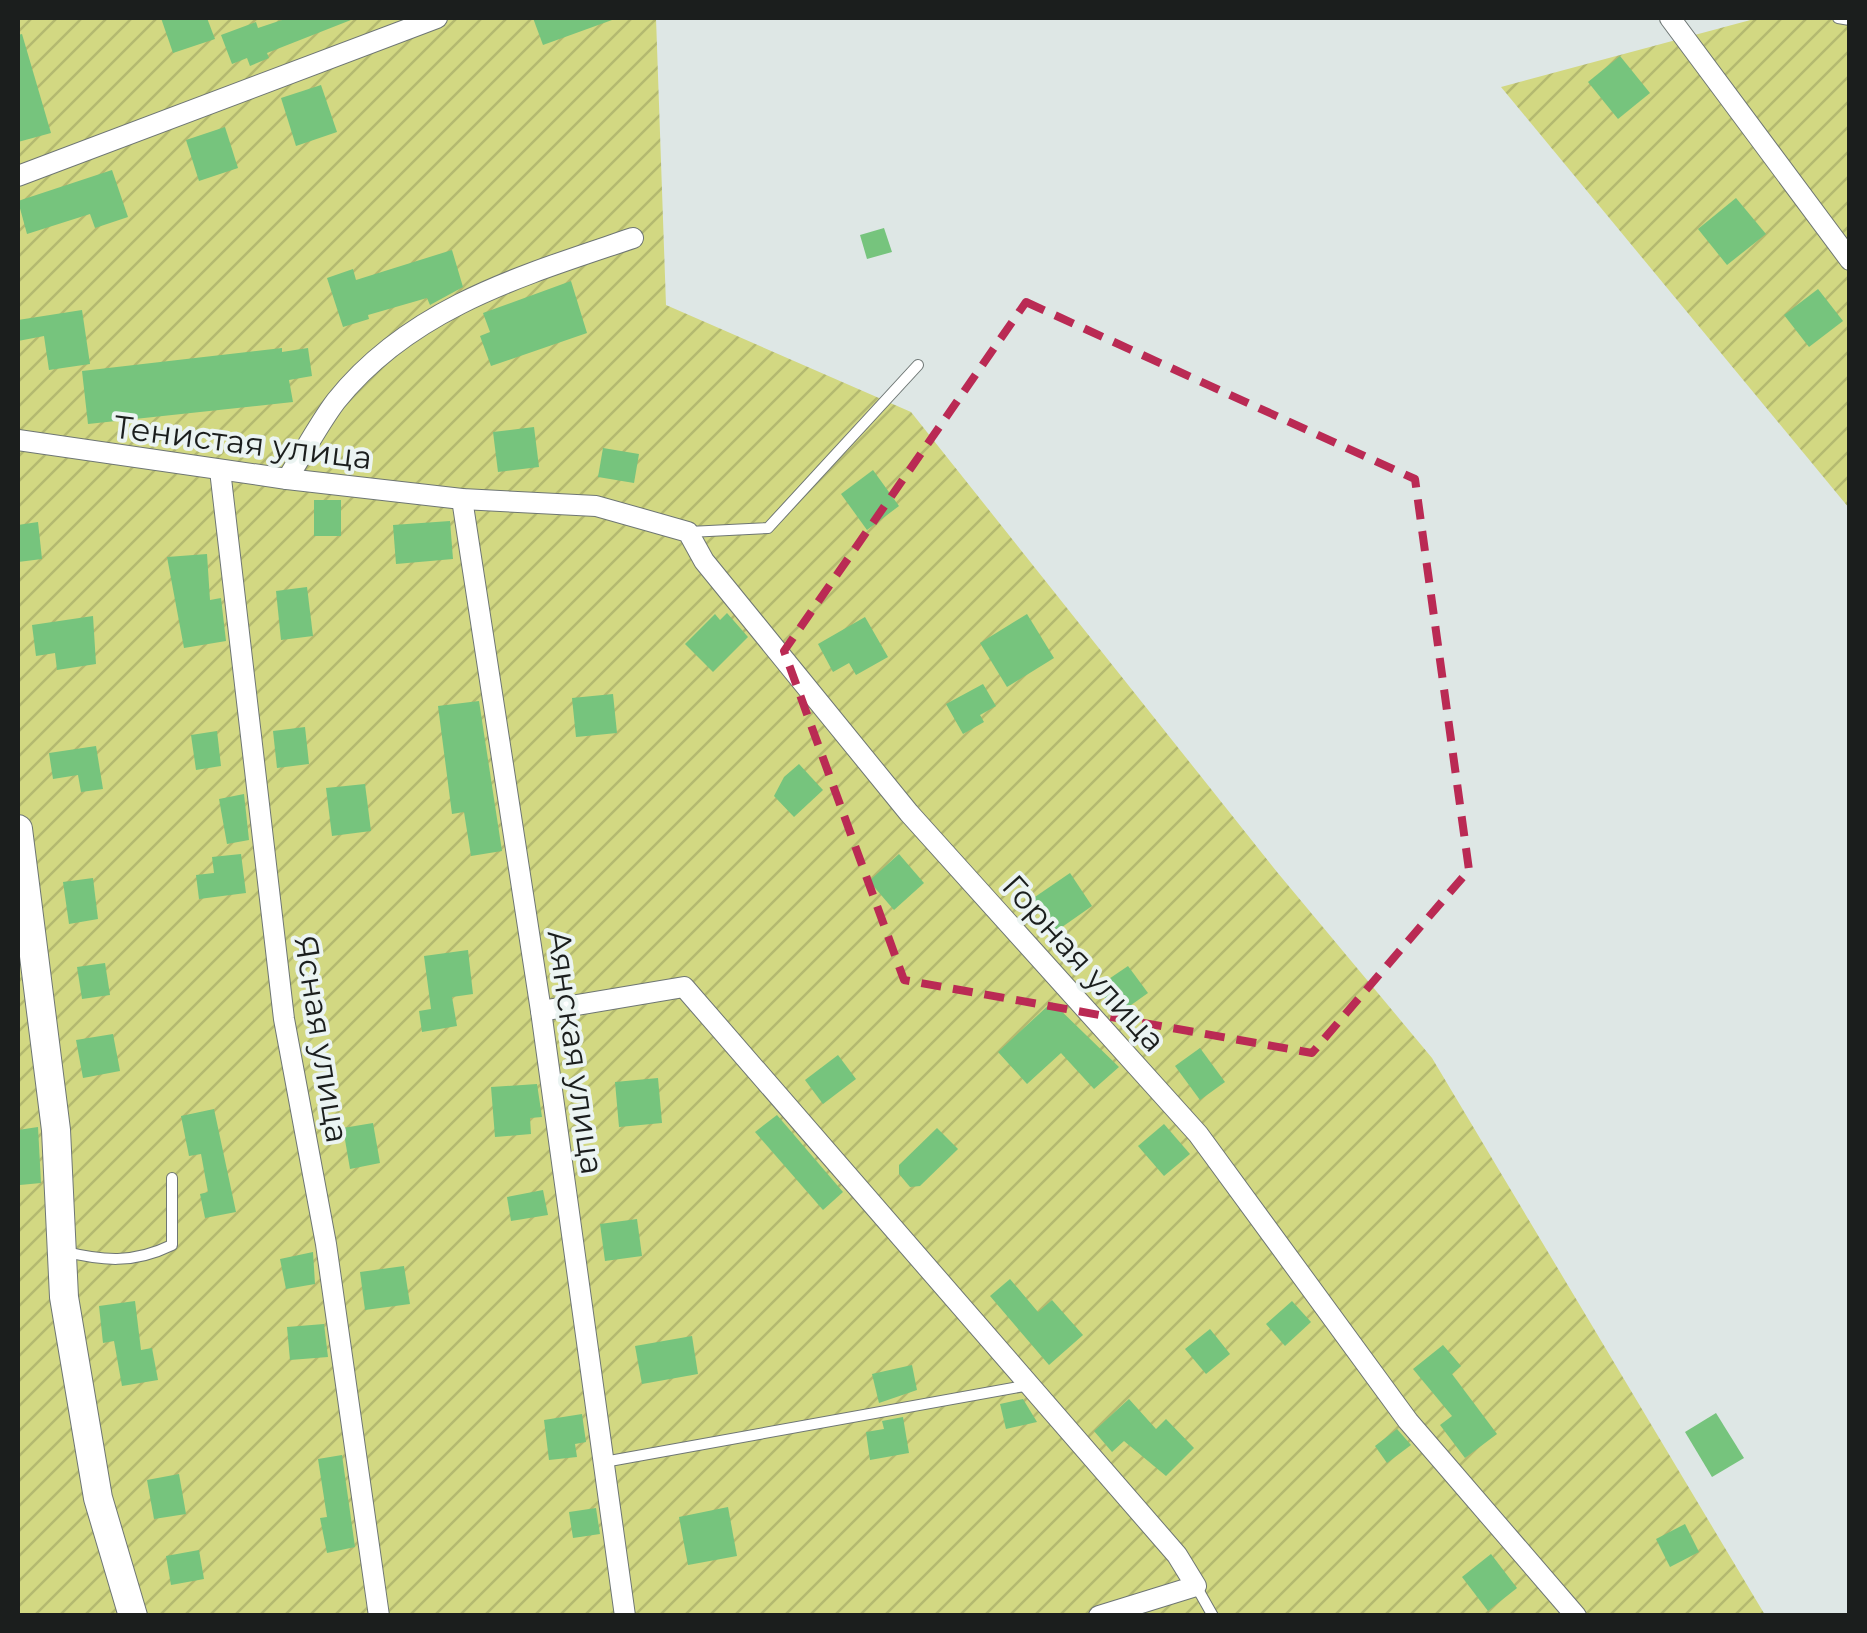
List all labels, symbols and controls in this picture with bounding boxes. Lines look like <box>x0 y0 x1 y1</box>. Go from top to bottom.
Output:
street label: Тенистая улица <box>112 407 374 477</box>
street label: Горная улица <box>994 866 1174 1060</box>
street label: Аянская улица <box>540 927 612 1177</box>
street label: Ясная улица <box>286 933 358 1145</box>

